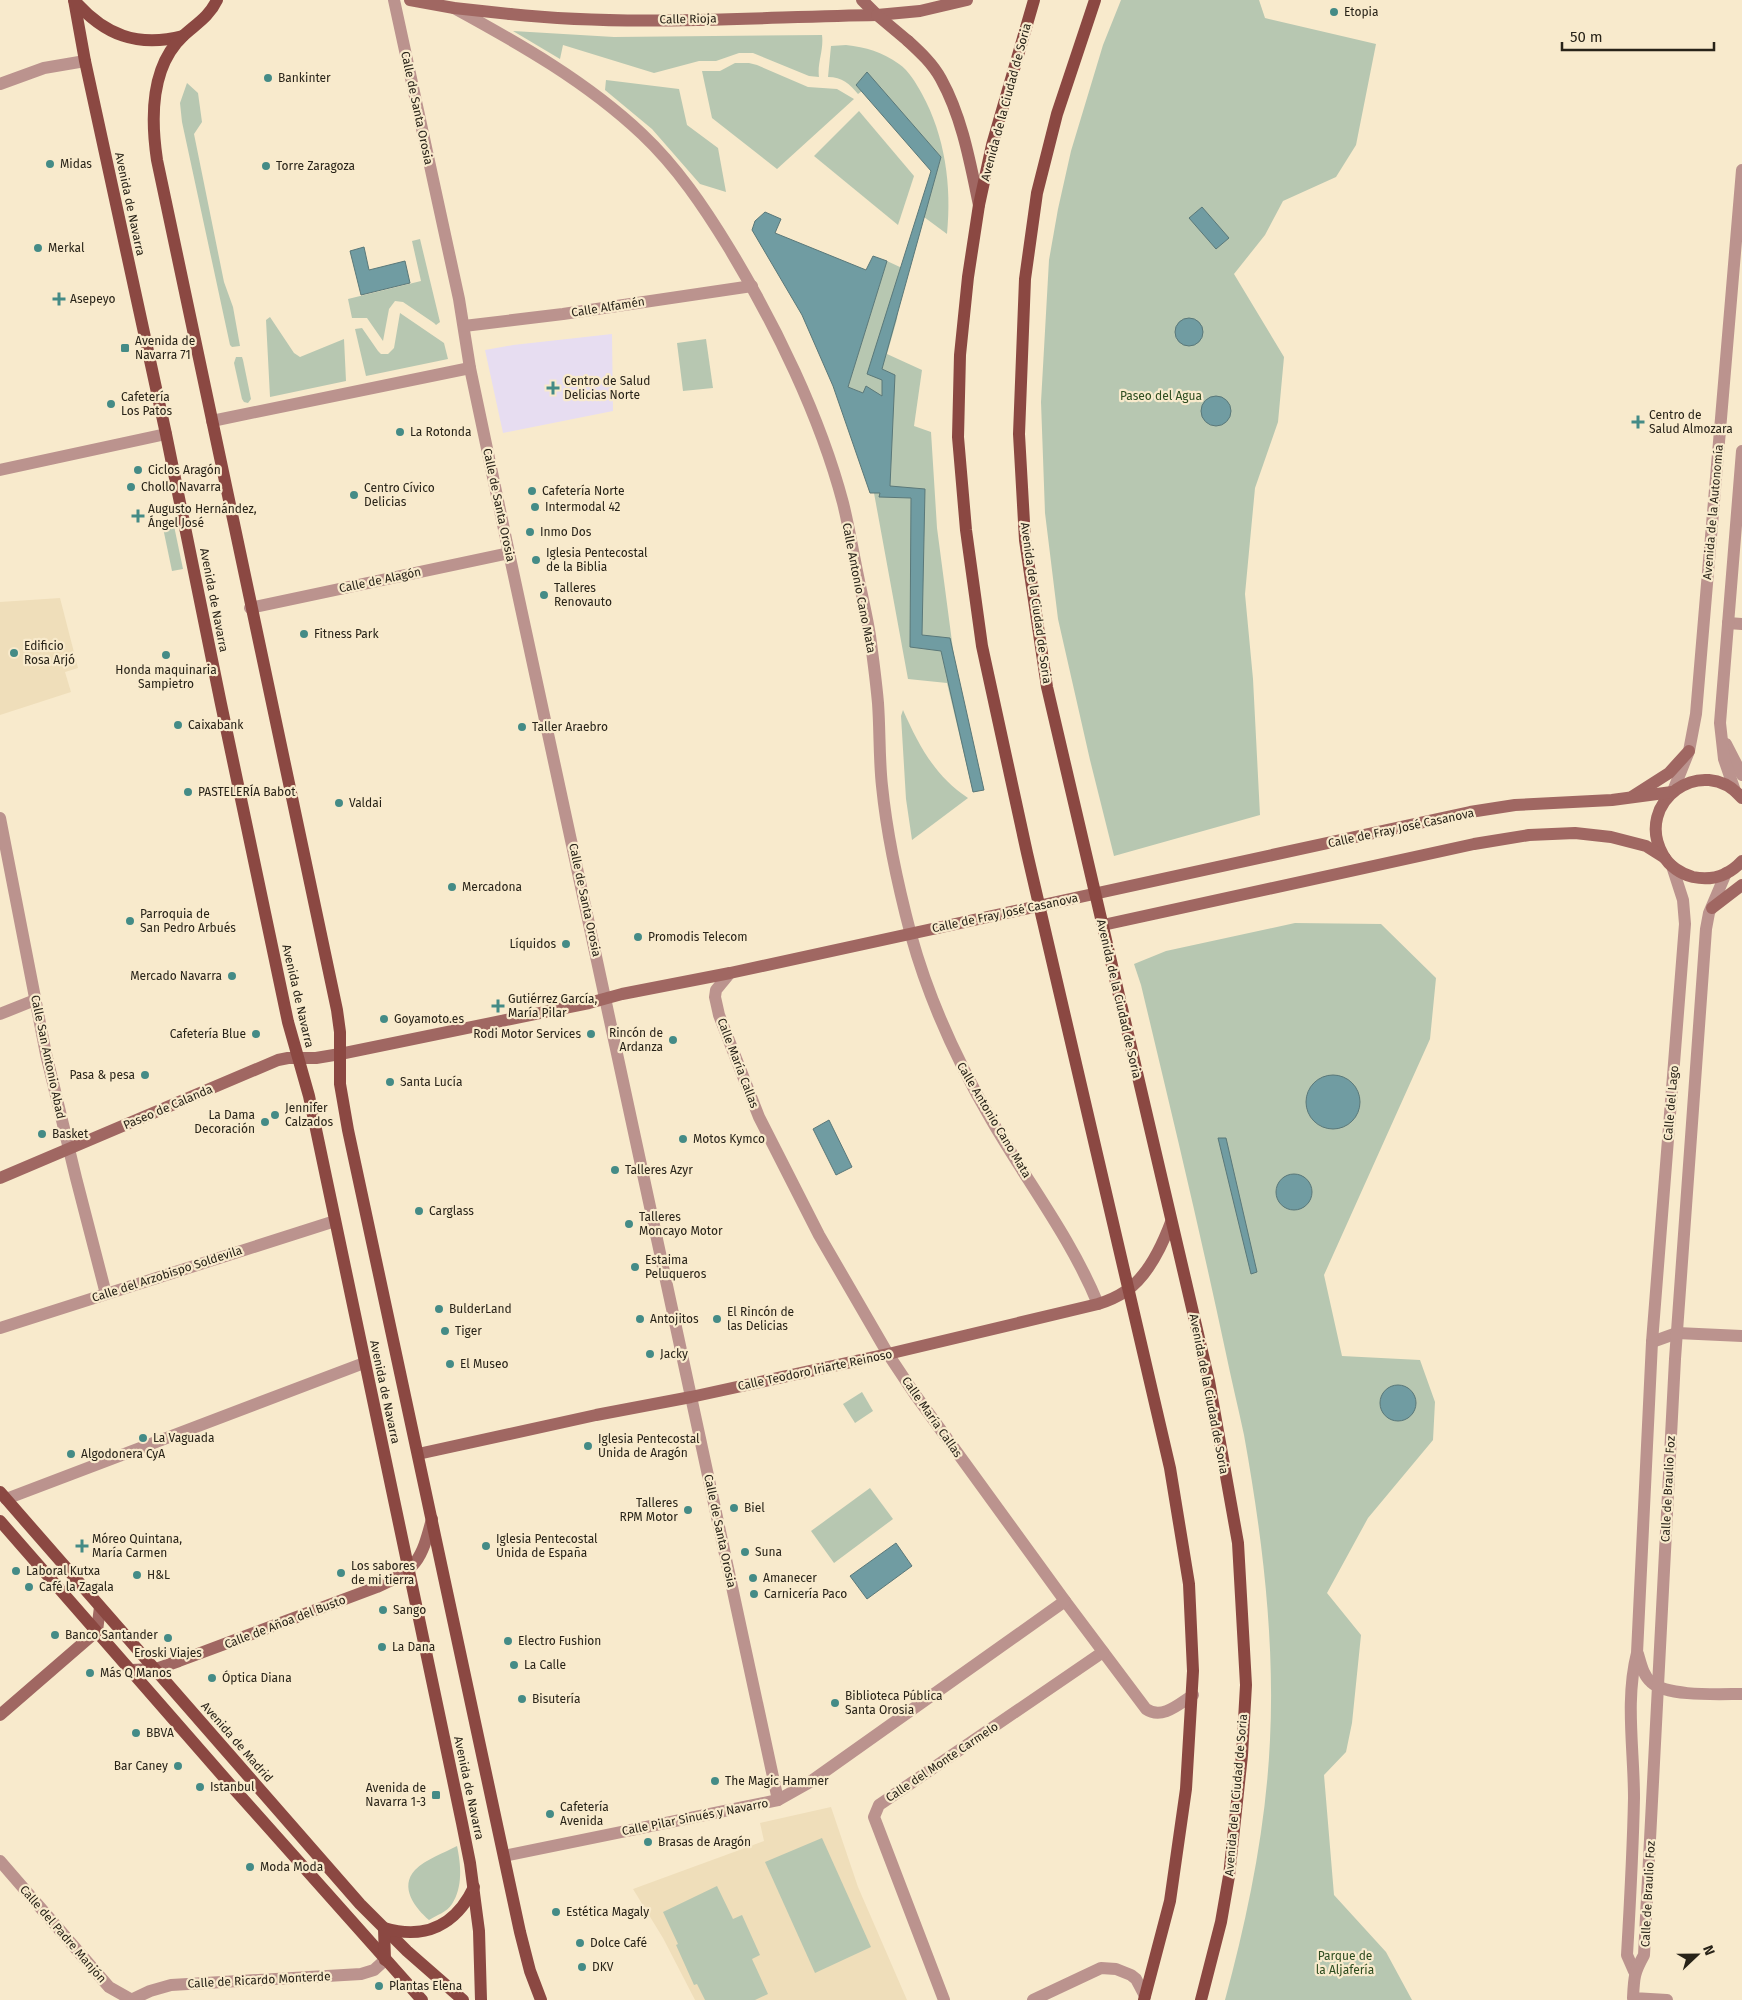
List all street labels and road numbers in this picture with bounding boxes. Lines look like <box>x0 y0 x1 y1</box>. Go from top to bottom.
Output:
street label: Calle Rioja <box>659 12 717 26</box>
street label: Avenida de la Ciudad de Soria <box>978 22 1034 182</box>
street label: Calle de Santa Orosia <box>398 50 436 166</box>
street label: Avenida de Navarra <box>112 151 148 257</box>
street label: Calle Alfamén <box>570 294 646 320</box>
street label: Avenida de la Autonomía <box>1700 444 1726 580</box>
street label: Calle de Santa Orosia <box>480 447 518 563</box>
street label: Avenida de la Ciudad de Soria <box>1018 521 1054 685</box>
street label: Calle Antonio Cano Mata <box>839 522 879 654</box>
street label: Avenida de Navarra <box>197 547 231 653</box>
street label: Calle de Alagón <box>338 564 422 596</box>
street label: Calle de Fray José Casanova <box>1327 806 1475 850</box>
street label: Calle de Santa Orosia <box>566 842 604 958</box>
street label: Calle de Fray José Casanova <box>931 891 1079 935</box>
street label: Avenida de la Ciudad de Soria <box>1094 918 1144 1080</box>
street label: Avenida de Navarra <box>279 943 317 1049</box>
street label: Calle San Antonio Abad <box>28 994 68 1120</box>
street label: Calle María Callas <box>714 1016 762 1110</box>
street label: Calle Antonio Cano Mata <box>954 1060 1034 1180</box>
street label: Calle del Lago <box>1661 1065 1681 1141</box>
street label: Paseo de Calanda <box>121 1082 215 1132</box>
street label: Calle del Arzobispo Soldevila <box>90 1243 244 1305</box>
street label: Avenida de la Ciudad de Soria <box>1187 1313 1231 1475</box>
street label: Avenida de Navarra <box>367 1339 403 1445</box>
street label: Calle Teodoro Iriarte Reinoso <box>736 1347 894 1393</box>
street label: Calle María Callas <box>899 1374 965 1460</box>
street label: Calle de Braulio Foz <box>1658 1436 1678 1542</box>
street label: Calle de Santa Orosia <box>701 1473 739 1589</box>
street label: Calle de Añoa del Busto <box>222 1592 348 1652</box>
street label: Avenida de Madrid <box>198 1699 276 1785</box>
street label: Avenida de la Ciudad de Soria <box>1222 1713 1250 1877</box>
street label: Calle del Monte Carmelo <box>883 1719 1001 1805</box>
street label: Avenida de Navarra <box>451 1735 487 1841</box>
street label: Calle Pilar Sinués y Navarro <box>621 1796 769 1838</box>
street label: Calle de Braulio Foz <box>1638 1841 1658 1947</box>
street label: Calle del Padre Manjón <box>17 1882 109 1986</box>
street label: Calle de Ricardo Monterde <box>187 1969 331 1991</box>

